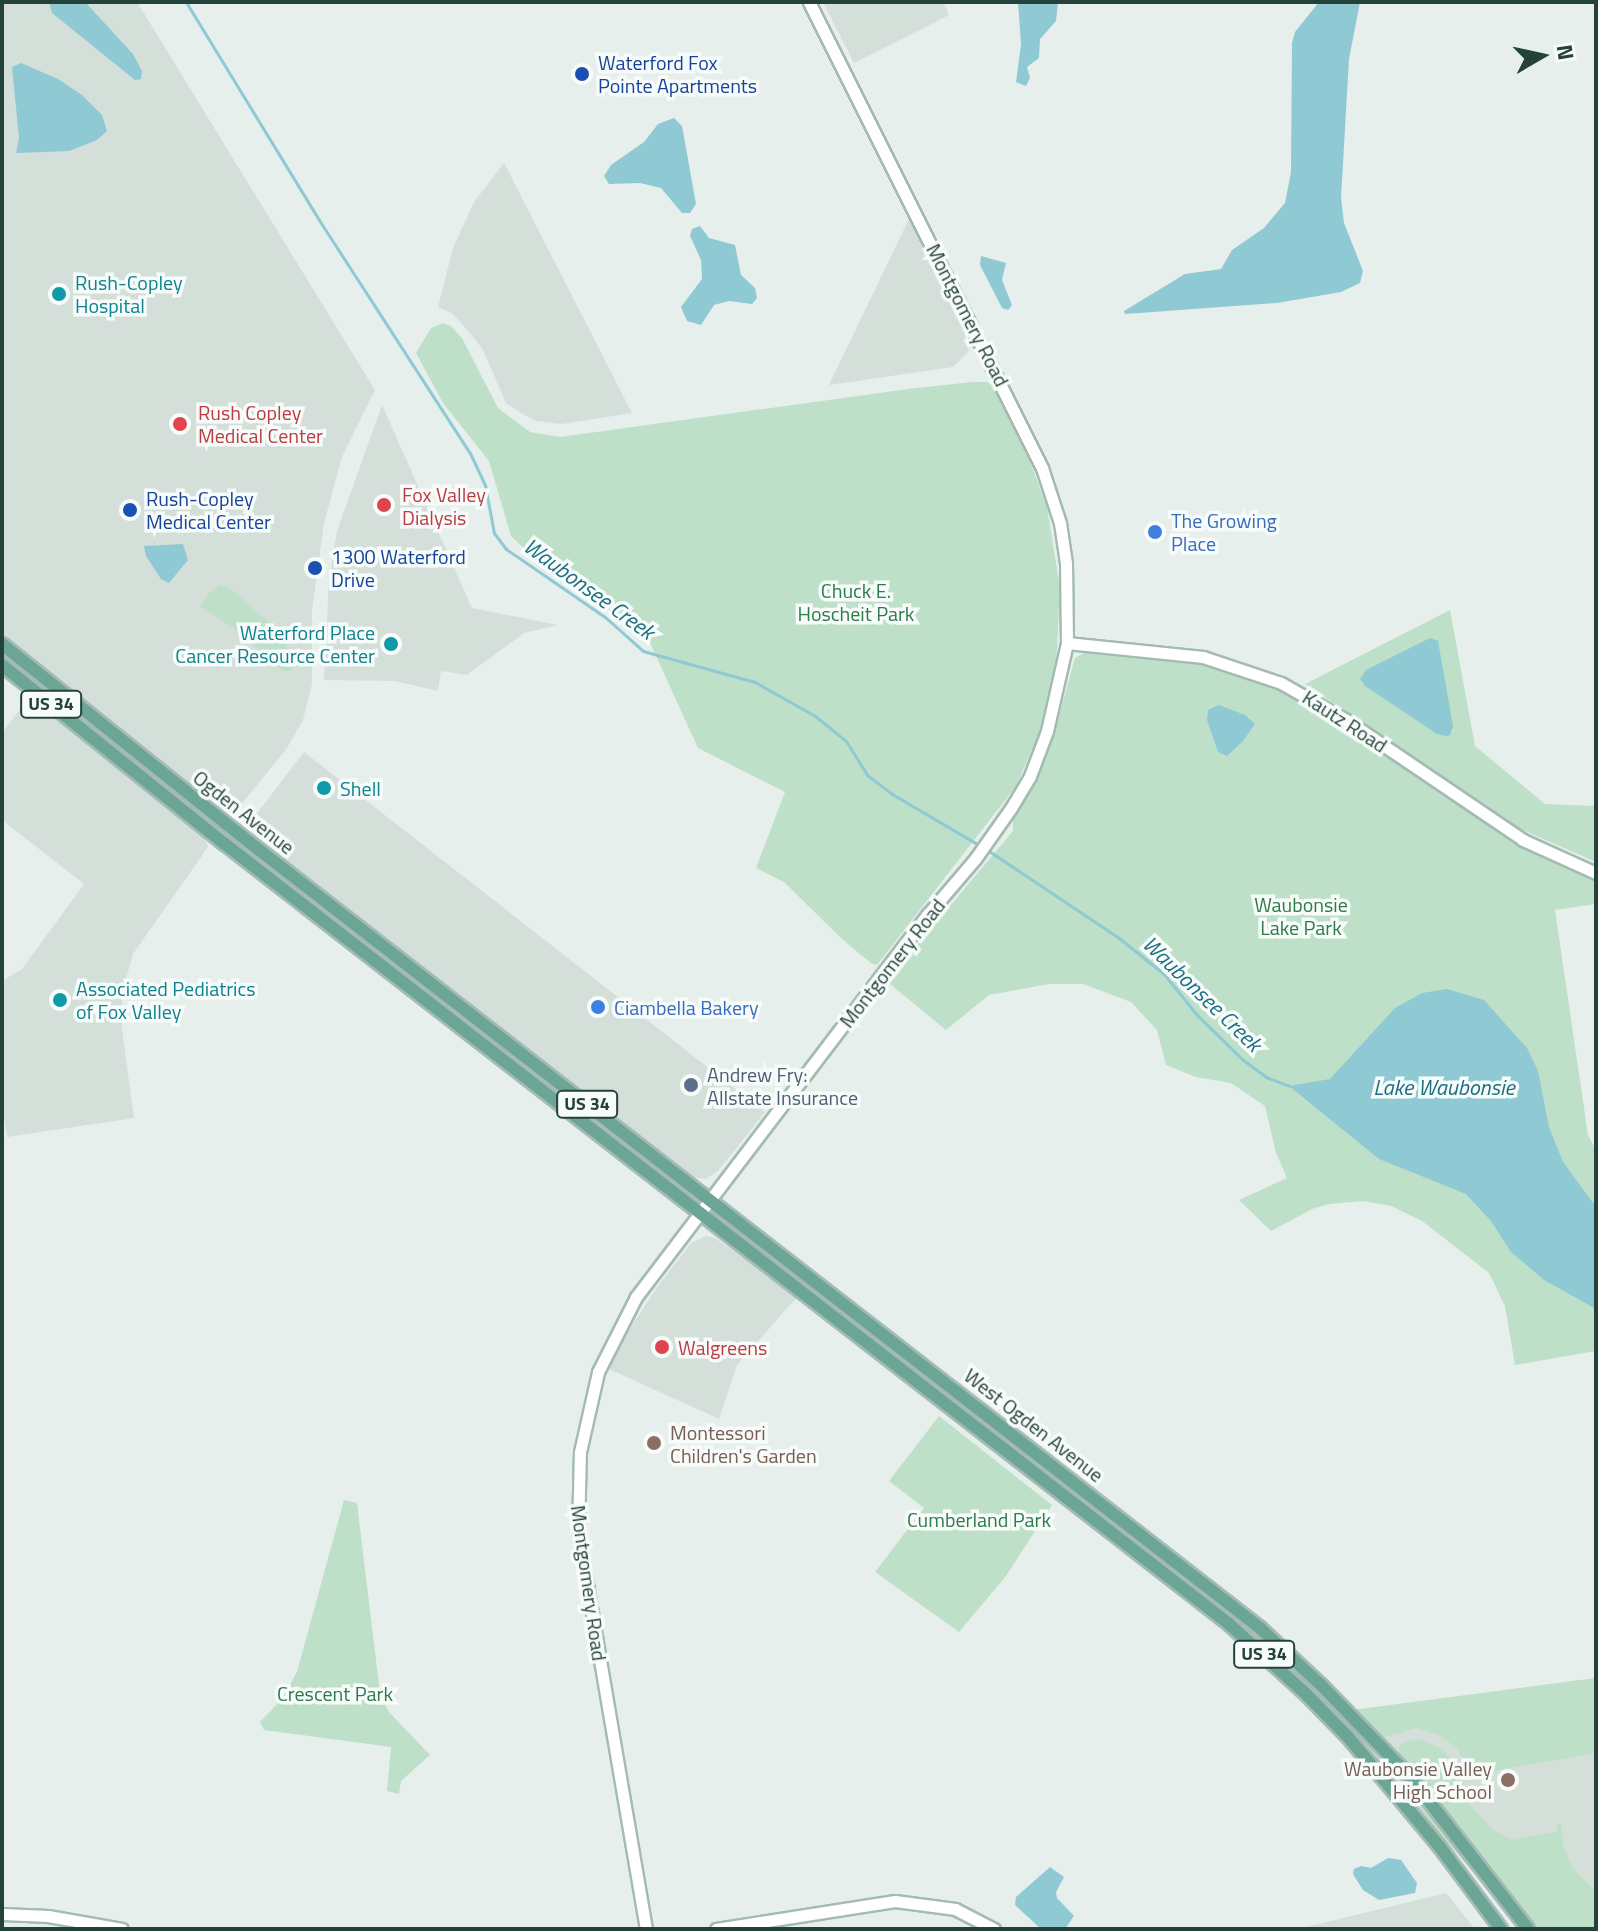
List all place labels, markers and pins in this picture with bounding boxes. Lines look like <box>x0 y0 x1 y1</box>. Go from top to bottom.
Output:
place label: Waterford Fox Pointe Apartments <box>598 50 757 97</box>
marker: Waterford Fox Pointe Apartments <box>573 65 591 83</box>
place label: Rush-Copley Hospital <box>75 270 183 317</box>
marker: Rush-Copley Hospital <box>50 285 68 303</box>
place label: Rush Copley Medical Center <box>198 400 323 447</box>
marker: Rush Copley Medical Center <box>169 413 191 435</box>
place label: Fox Valley Dialysis <box>402 482 486 529</box>
place label: Rush-Copley Medical Center <box>146 486 271 533</box>
marker: Fox Valley Dialysis <box>373 494 395 516</box>
marker: Rush-Copley Medical Center <box>121 501 139 519</box>
place label: The Growing Place <box>1171 508 1277 555</box>
marker: The Growing Place <box>1146 523 1164 541</box>
place label: 1300 Waterford Drive <box>331 544 466 591</box>
marker: 1300 Waterford Drive <box>306 559 324 577</box>
place label: Waterford Place Cancer Resource Center <box>175 620 375 667</box>
marker: Waterford Place Cancer Resource Center <box>382 635 400 653</box>
place label: Shell <box>340 776 381 800</box>
marker: Shell <box>315 779 333 797</box>
place label: Associated Pediatrics of Fox Valley <box>76 976 255 1023</box>
marker: Associated Pediatrics of Fox Valley <box>51 991 69 1009</box>
place label: Ciambella Bakery <box>614 995 759 1019</box>
marker: Ciambella Bakery <box>589 998 607 1016</box>
place label: Andrew Fry: Allstate Insurance <box>707 1062 858 1109</box>
marker: Andrew Fry: Allstate Insurance <box>682 1076 700 1094</box>
place label: Walgreens <box>678 1335 767 1359</box>
marker: Walgreens <box>653 1338 671 1356</box>
place label: Montessori Children's Garden <box>670 1420 817 1467</box>
marker: Montessori Children's Garden <box>645 1434 663 1452</box>
place label: Waubonsie Valley High School <box>1344 1756 1492 1803</box>
marker: Waubonsie Valley High School <box>1499 1771 1517 1789</box>

